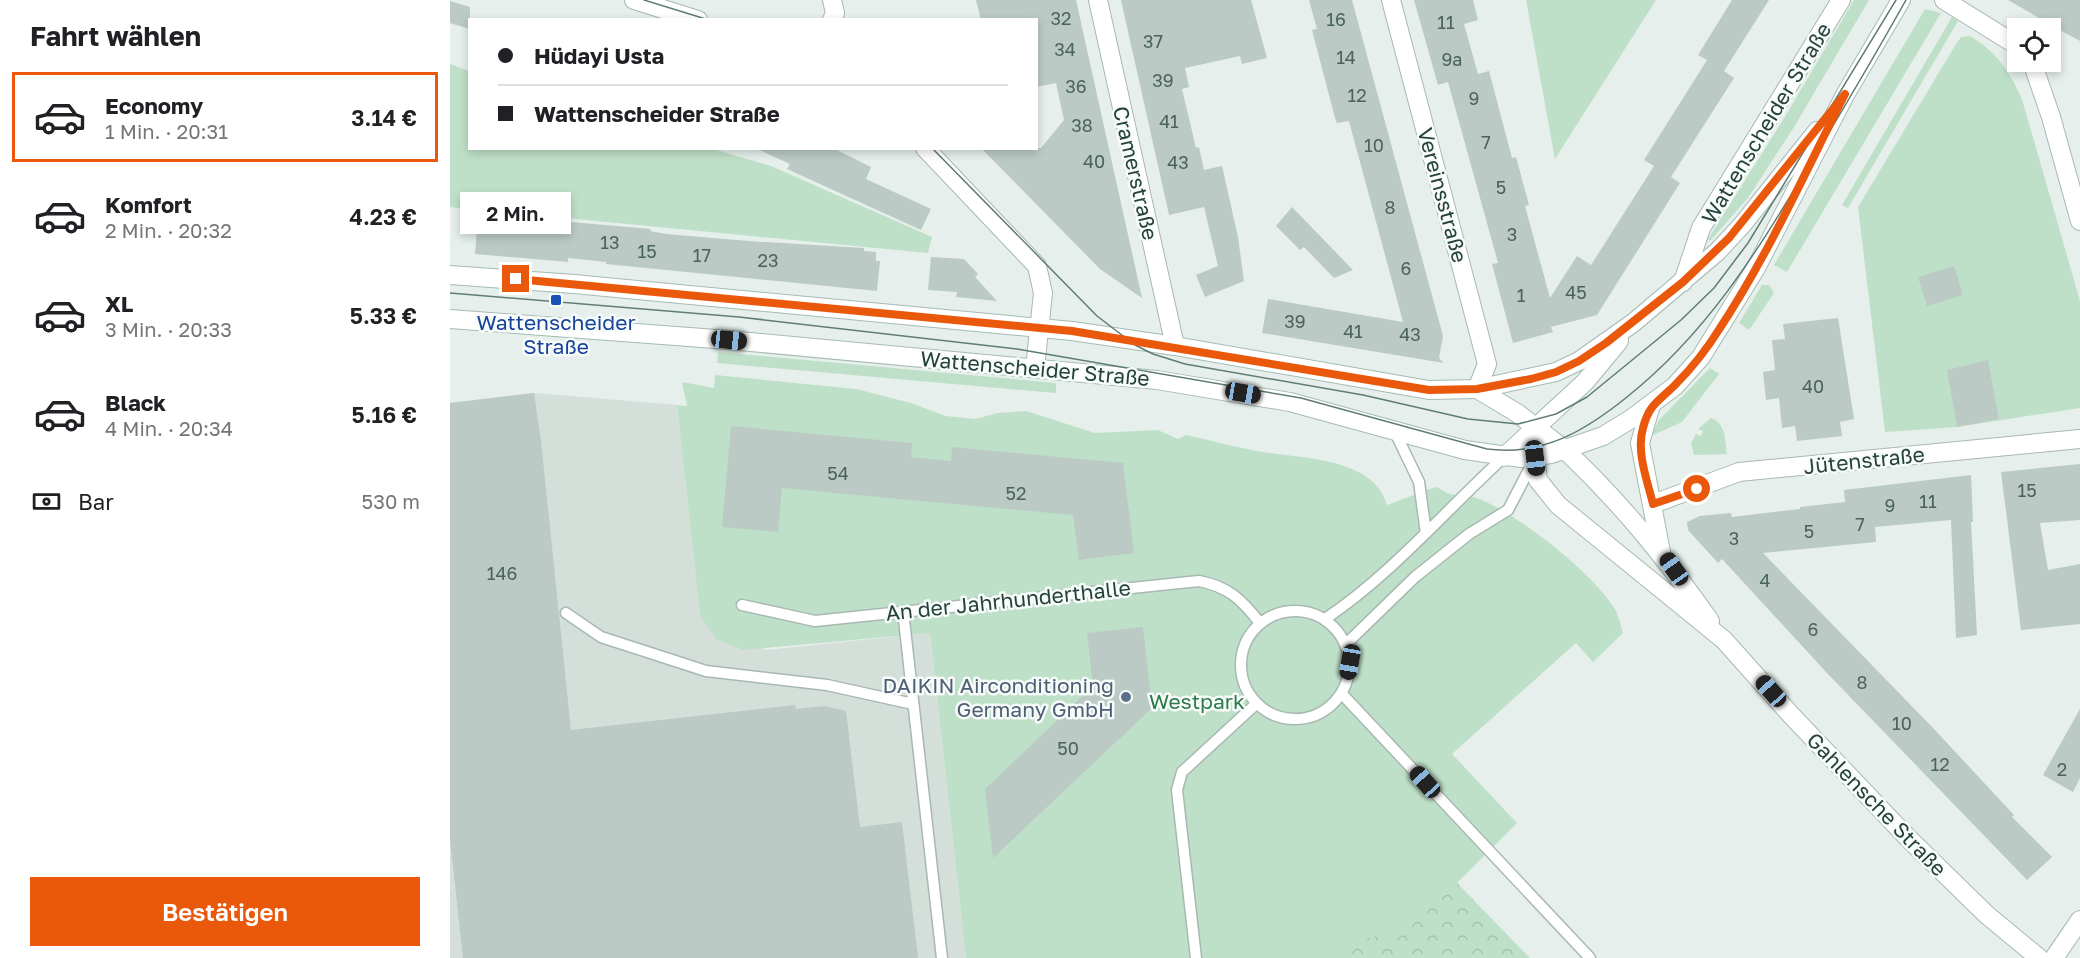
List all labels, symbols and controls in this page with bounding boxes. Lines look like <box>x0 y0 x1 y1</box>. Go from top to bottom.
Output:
house number: 32 <box>1051 7 1071 29</box>
house number: 16 <box>1326 8 1346 30</box>
house number: 11 <box>1437 11 1455 33</box>
street label: Wattenscheider Straße <box>1696 18 1836 228</box>
map controls <box>2007 18 2061 72</box>
button: locate <box>2007 18 2061 72</box>
text: Fahrt wählen <box>30 20 201 52</box>
house number: 37 <box>1143 30 1163 52</box>
house number: 34 <box>1054 38 1076 60</box>
text: Hüdayi Usta <box>534 42 664 69</box>
house number: 14 <box>1336 46 1356 68</box>
house number: 9a <box>1441 48 1463 70</box>
house number: 39 <box>1152 69 1174 91</box>
house number: 36 <box>1065 75 1087 97</box>
house number: 12 <box>1347 84 1367 106</box>
house number: 9 <box>1469 87 1479 109</box>
icon: car <box>33 90 87 144</box>
text: Economy <box>105 92 203 119</box>
text: Wattenscheider Straße <box>534 100 780 127</box>
street label: Cramerstraße <box>1108 103 1164 243</box>
text: 3.14 € <box>351 104 417 131</box>
house number: 41 <box>1159 110 1179 132</box>
house number: 38 <box>1071 114 1093 136</box>
text: 1 Min. · 20:31 <box>105 119 228 143</box>
street label: Vereinsstraße <box>1413 125 1473 265</box>
house number: 7 <box>1481 131 1491 153</box>
house number: 10 <box>1364 134 1384 156</box>
house number: 40 <box>1083 150 1105 172</box>
house number: 43 <box>1167 151 1189 173</box>
house number: 5 <box>1496 176 1506 198</box>
icon: car <box>33 189 87 243</box>
text: Komfort <box>105 191 192 218</box>
callout: 2 Min. <box>460 192 572 234</box>
house number: 8 <box>1385 196 1395 218</box>
text: 2 Min. <box>486 201 545 225</box>
text: 4.23 € <box>349 203 417 230</box>
text: 2 Min. · 20:32 <box>105 218 232 242</box>
house number: 3 <box>1507 223 1517 245</box>
house number: 13 <box>600 231 620 253</box>
house number: 15 <box>637 240 657 262</box>
house number: 17 <box>693 244 711 266</box>
house number: 23 <box>758 249 778 271</box>
house number: 6 <box>1401 257 1411 279</box>
route end <box>502 265 529 292</box>
house number: 45 <box>1565 281 1587 303</box>
house number: 1 <box>1517 284 1526 306</box>
icon: car <box>33 288 87 342</box>
text: XL <box>105 290 133 317</box>
marker: Wattenscheider Straße <box>549 293 563 307</box>
text: 5.33 € <box>350 302 417 329</box>
place label: Wattenscheider Straße <box>476 309 636 359</box>
house number: 39 <box>1284 310 1306 332</box>
text: 3 Min. · 20:33 <box>105 317 232 341</box>
house number: 41 <box>1343 320 1363 342</box>
house number: 43 <box>1399 323 1421 345</box>
car <box>710 329 748 351</box>
street label: Wattenscheider Straße <box>919 345 1151 391</box>
house number: 40 <box>1802 375 1824 397</box>
car <box>1224 381 1262 405</box>
icon: car <box>33 387 87 441</box>
text: Black <box>105 389 166 416</box>
text: 5.16 € <box>352 401 417 428</box>
text: 4 Min. · 20:34 <box>105 416 233 440</box>
car <box>1524 439 1546 477</box>
street label: Jütenstraße <box>1802 441 1926 479</box>
house number: 54 <box>827 462 849 484</box>
route start <box>1683 475 1710 502</box>
house number: 15 <box>2017 479 2037 501</box>
house number: 52 <box>1006 482 1026 504</box>
icon: cash <box>30 485 63 518</box>
text: Bar <box>78 488 114 515</box>
text: 530 m <box>362 489 420 513</box>
house number: 11 <box>1919 490 1937 512</box>
house number: 9 <box>1885 494 1895 516</box>
house number: 7 <box>1855 513 1865 535</box>
house number: 5 <box>1804 520 1814 542</box>
house number: 3 <box>1729 527 1739 549</box>
car <box>1656 549 1692 589</box>
house number: 146 <box>487 562 517 584</box>
house number: 4 <box>1760 569 1771 591</box>
street label: An der Jahrhunderthalle <box>884 574 1132 626</box>
house number: 6 <box>1808 618 1818 640</box>
car <box>1338 643 1362 681</box>
house number: 8 <box>1857 671 1867 693</box>
place label: DAIKIN Airconditioning Germany GmbH <box>883 672 1114 722</box>
car <box>1752 672 1790 710</box>
park label: Westpark <box>1149 688 1245 714</box>
marker: DAIKIN Airconditioning Germany GmbH <box>1119 690 1133 704</box>
house number: 10 <box>1892 712 1912 734</box>
street label: Gahlensche Straße <box>1802 727 1952 881</box>
house number: 50 <box>1057 737 1079 759</box>
house number: 12 <box>1930 753 1950 775</box>
house number: 2 <box>2057 758 2067 780</box>
car <box>1406 763 1444 801</box>
button: Bestätigen <box>30 877 420 946</box>

